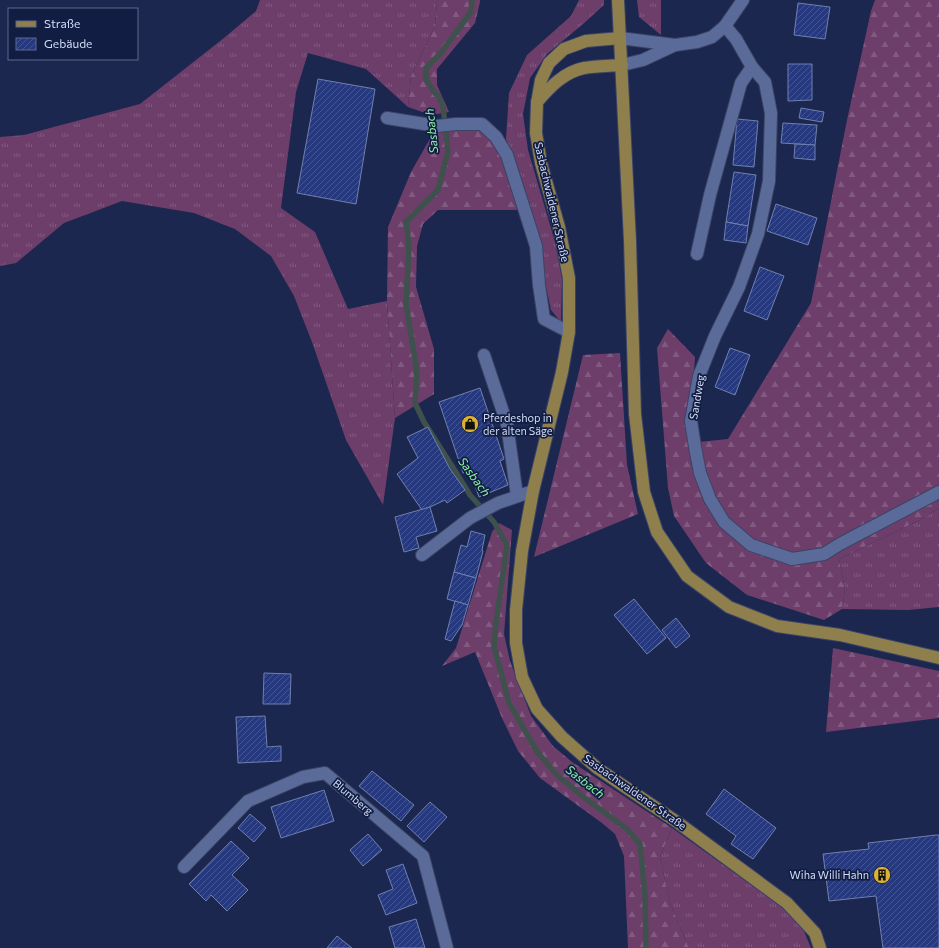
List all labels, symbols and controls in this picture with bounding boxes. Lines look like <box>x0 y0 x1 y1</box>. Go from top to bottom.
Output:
legend <box>8 8 138 60</box>
text: Straße <box>44 16 80 30</box>
text: Gebäude <box>44 36 92 50</box>
water label: Sasbach <box>422 108 440 154</box>
street label: Sasbachwaldener Straße <box>532 141 573 263</box>
street label: Sandweg <box>686 373 707 420</box>
place label: Pferdeshop in der alten Säge <box>483 411 553 437</box>
shop icon: Pferdeshop in der alten Säge <box>460 414 480 434</box>
water label: Sasbach <box>456 454 494 499</box>
street label: Sasbachwaldener Straße <box>581 751 689 832</box>
water label: Sasbach <box>564 762 608 801</box>
street label: Blumberg <box>331 776 376 817</box>
building icon: Wiha Willi Hahn <box>872 865 892 885</box>
place label: Wiha Willi Hahn <box>790 868 869 881</box>

